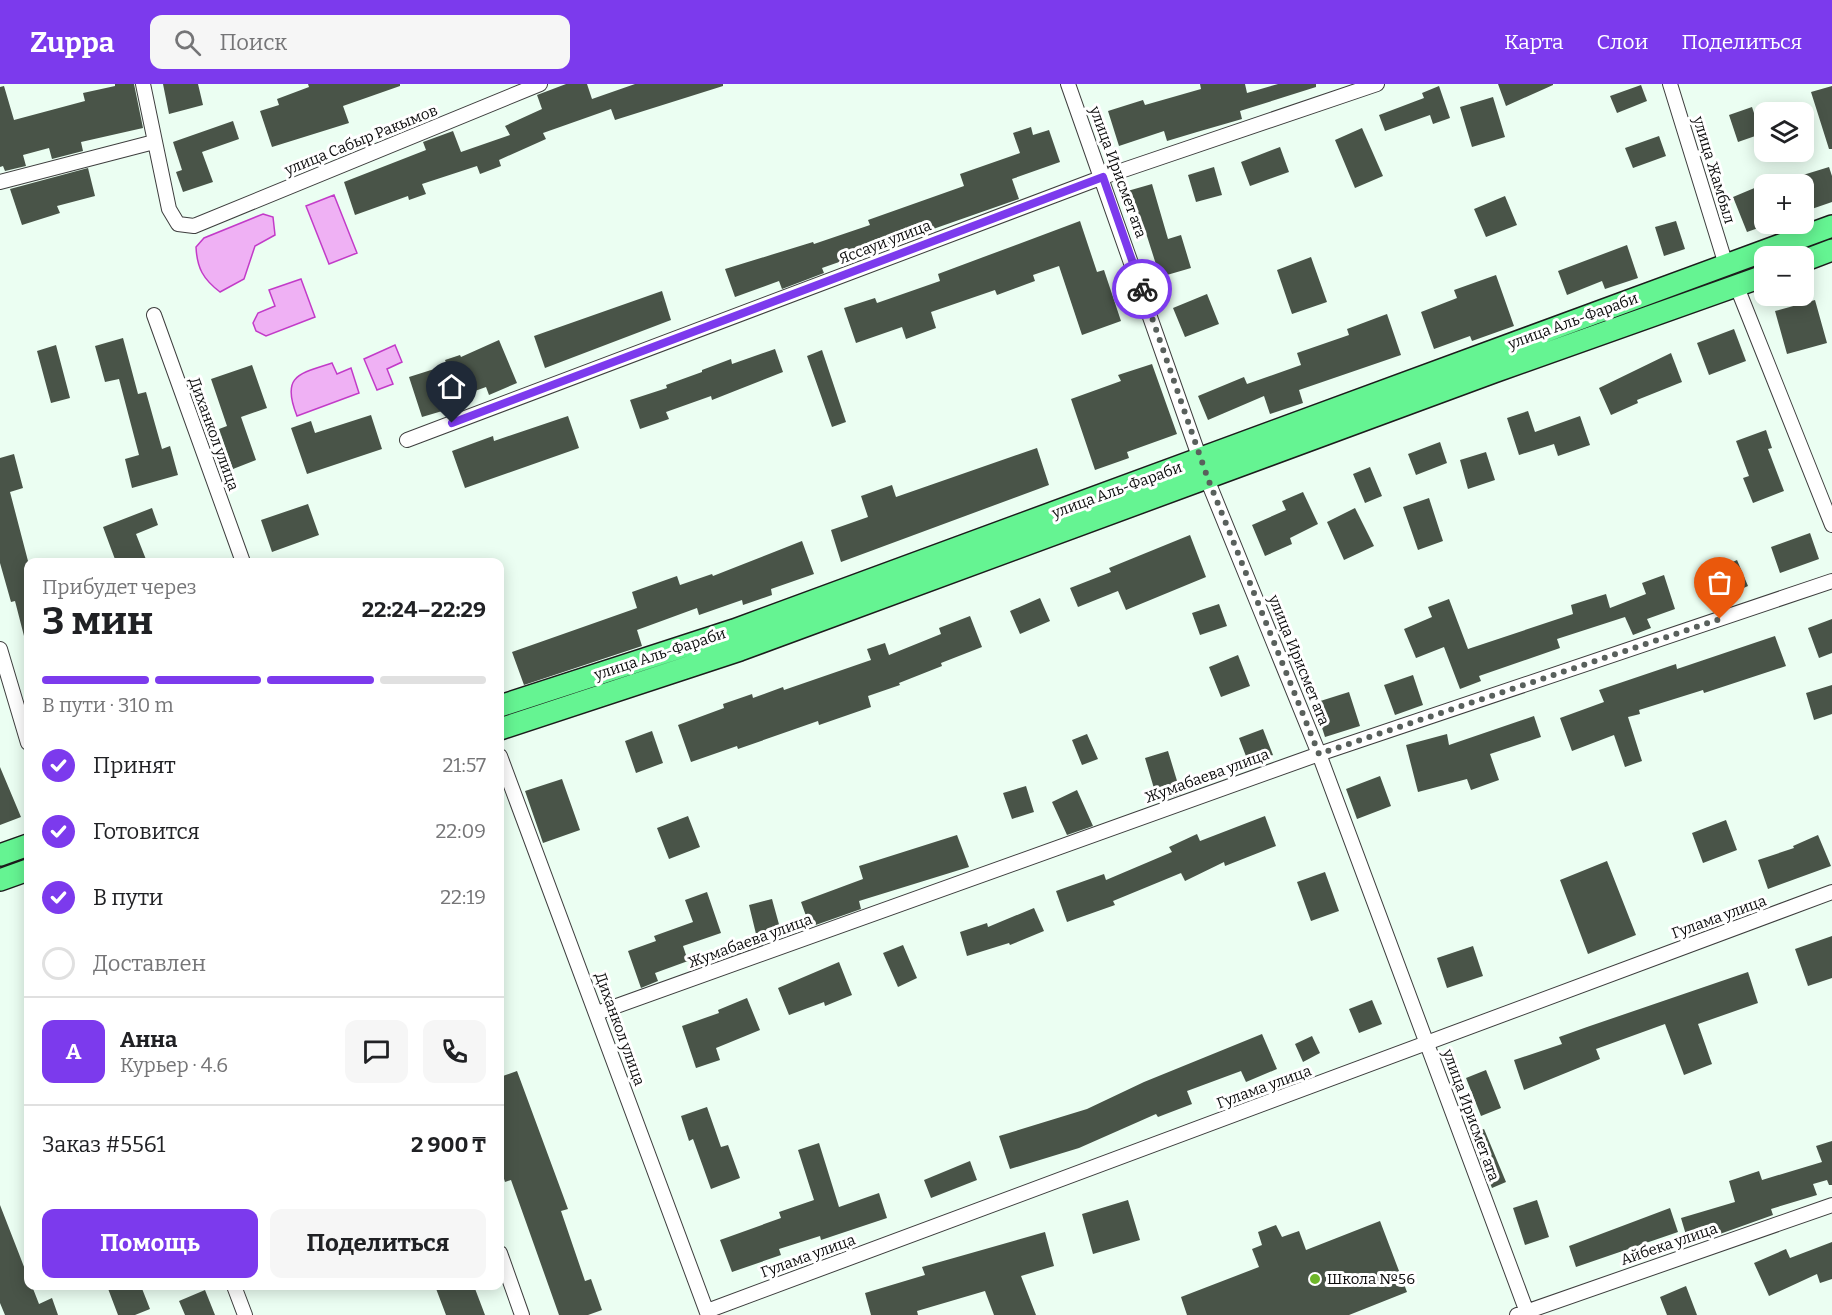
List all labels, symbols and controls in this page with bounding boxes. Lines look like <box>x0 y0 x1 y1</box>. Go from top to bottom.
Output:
search box <box>150 15 570 69</box>
text: Zuppa <box>30 26 114 59</box>
icon: search <box>171 26 204 59</box>
text: Поиск <box>219 29 287 56</box>
text: Карта <box>1504 29 1563 55</box>
text: Слои <box>1596 29 1648 55</box>
text: Поделиться <box>1681 29 1802 55</box>
street label: улица Сабыр Ракымов <box>281 101 440 179</box>
map controls <box>1754 102 1814 306</box>
button: layers <box>1754 102 1814 162</box>
street label: улица Ирисмет ата <box>1085 103 1150 240</box>
street label: улица Жамбыл <box>1689 113 1739 226</box>
button: + <box>1754 174 1814 234</box>
street label: Яссауи улица <box>836 216 934 268</box>
button: − <box>1754 246 1814 306</box>
courier <box>1112 259 1172 319</box>
icon: bike <box>1126 273 1159 306</box>
street label: улица Аль-Фараби <box>1505 289 1641 353</box>
pin <box>426 361 477 423</box>
icon: home <box>435 370 468 403</box>
street label: Диханкол улица <box>185 375 243 493</box>
street label: улица Аль-Фараби <box>1049 458 1185 522</box>
pin <box>1694 557 1745 619</box>
icon: bag <box>1703 566 1736 599</box>
text: Прибудет через <box>42 575 197 599</box>
street label: улица Ирисмет ата <box>1264 591 1333 728</box>
text: 22:24–22:29 <box>362 596 486 623</box>
text: 3 мин <box>42 598 153 644</box>
street label: улица Аль-Фараби <box>591 624 728 684</box>
text: В пути · 310 m <box>42 693 174 717</box>
street label: Жумабаева улица <box>1142 745 1272 807</box>
icon: check <box>42 749 75 782</box>
text: Принят <box>93 752 176 779</box>
text: 21:57 <box>442 753 486 777</box>
icon: check <box>42 815 75 848</box>
text: Готовится <box>93 818 200 845</box>
text: 22:09 <box>435 819 486 843</box>
icon: check <box>42 881 75 914</box>
text: В пути <box>93 884 163 911</box>
text: 22:19 <box>440 885 486 909</box>
street label: Гулама улица <box>1669 892 1769 942</box>
street label: Жумабаева улица <box>685 910 815 972</box>
text: Доставлен <box>93 950 206 977</box>
street label: Диханкол улица <box>591 970 649 1088</box>
button: chat <box>345 1020 408 1083</box>
button: phone <box>423 1020 486 1083</box>
text: Анна <box>120 1026 177 1053</box>
text: А <box>66 1038 81 1065</box>
street label: улица Ирисмет ата <box>1438 1046 1503 1183</box>
text: Курьер · 4.6 <box>120 1053 228 1077</box>
street label: Гулама улица <box>1214 1062 1314 1112</box>
text: Заказ #5561 <box>42 1131 165 1158</box>
text: 2 900 ₸ <box>411 1131 486 1158</box>
button: Помощь <box>42 1209 258 1278</box>
button: Поделиться <box>270 1209 486 1278</box>
street label: Айбека улица <box>1618 1219 1720 1269</box>
street label: Гулама улица <box>758 1231 858 1281</box>
place label: Школа №56 <box>1327 1270 1415 1288</box>
marker: Школа №56 <box>1308 1272 1322 1286</box>

